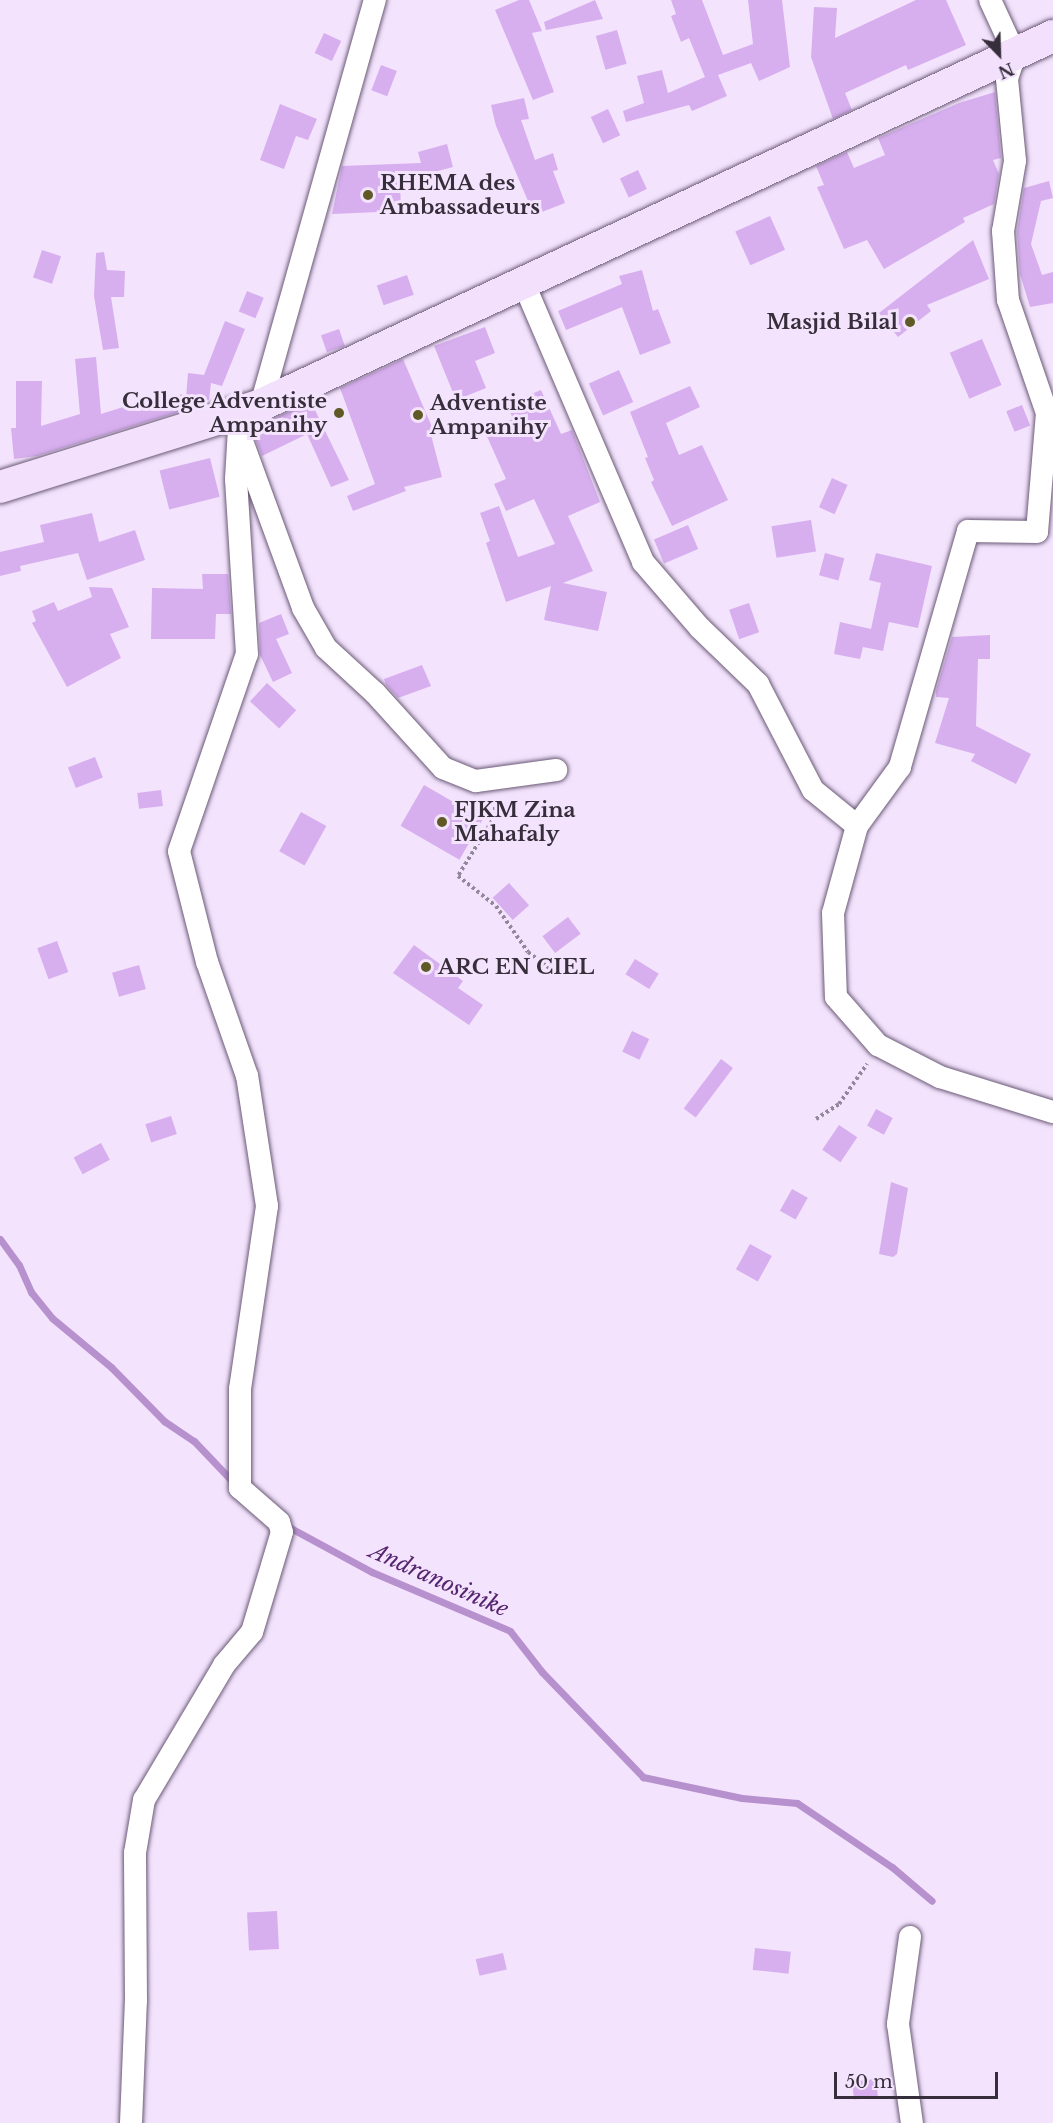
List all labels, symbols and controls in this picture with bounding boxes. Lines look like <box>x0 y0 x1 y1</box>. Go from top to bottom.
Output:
north arrow <box>969 24 1029 84</box>
text: N <box>995 58 1017 83</box>
place label: RHEMA des Ambassadeurs <box>380 170 540 220</box>
marker: RHEMA des Ambassadeurs <box>361 188 375 202</box>
place label: Masjid Bilal <box>766 309 898 335</box>
marker: Masjid Bilal <box>903 315 917 329</box>
place label: College Adventiste Ampanihy <box>121 388 327 438</box>
place label: Adventiste Ampanihy <box>430 390 548 440</box>
marker: College Adventiste Ampanihy <box>332 406 346 420</box>
marker: Adventiste Ampanihy <box>411 408 425 422</box>
place label: FJKM Zina Mahafaly <box>454 797 576 847</box>
marker: FJKM Zina Mahafaly <box>435 815 449 829</box>
place label: ARC EN CIEL <box>438 954 594 980</box>
marker: ARC EN CIEL <box>419 960 433 974</box>
water label: Andranosinike <box>366 1538 512 1622</box>
scale bar <box>837 2060 1000 2098</box>
text: 50 m <box>845 2071 893 2093</box>

